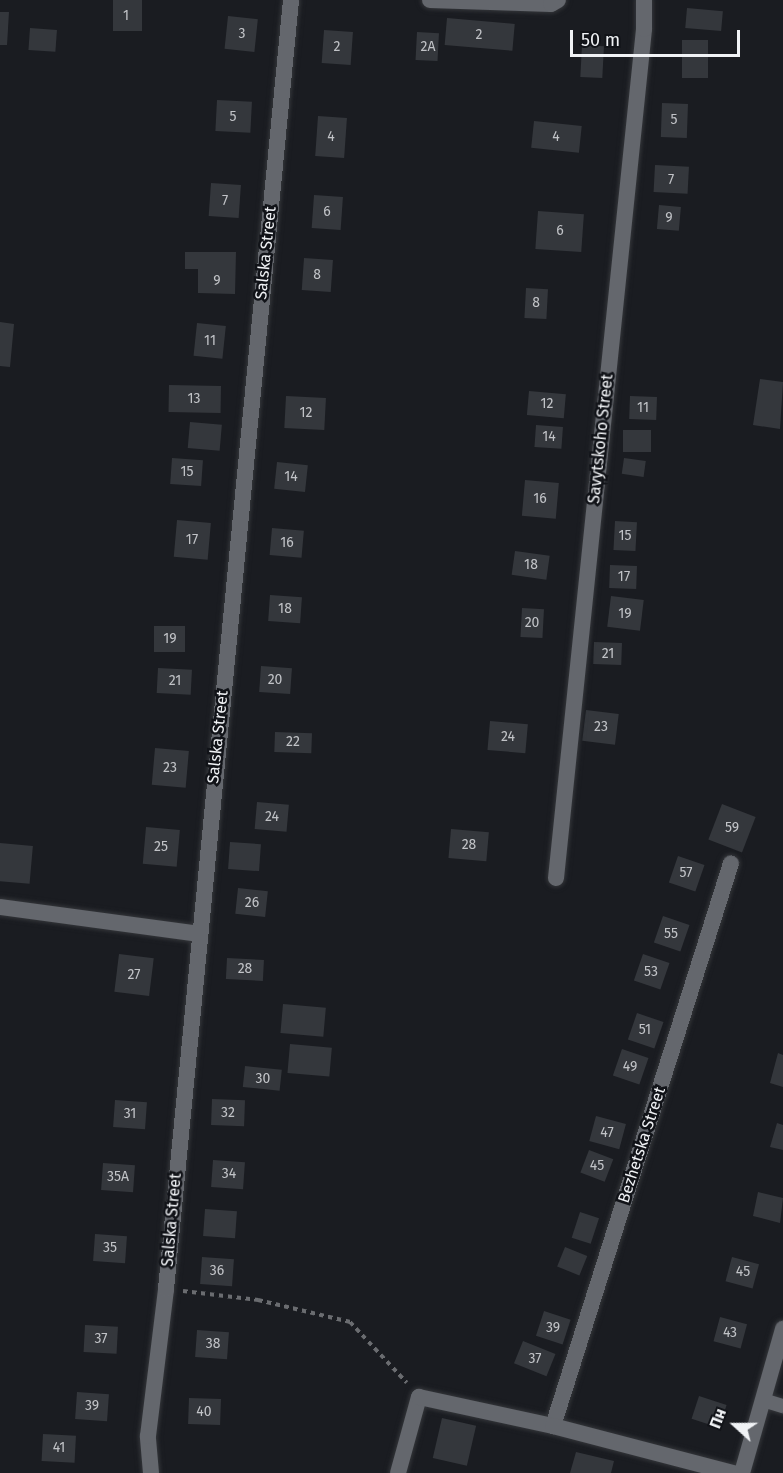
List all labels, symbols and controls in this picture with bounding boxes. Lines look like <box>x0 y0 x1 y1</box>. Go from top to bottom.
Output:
house number: 1 <box>123 8 129 24</box>
scale bar <box>573 18 742 56</box>
house number: 3 <box>239 26 245 42</box>
house number: 2 <box>476 27 482 43</box>
text: 50 m <box>581 29 620 51</box>
house number: 2 <box>334 39 340 55</box>
house number: 2А <box>421 39 435 55</box>
house number: 5 <box>229 109 237 125</box>
house number: 5 <box>670 112 678 128</box>
house number: 4 <box>327 129 335 145</box>
house number: 4 <box>552 129 560 145</box>
house number: 7 <box>668 172 674 188</box>
house number: 7 <box>222 193 228 209</box>
house number: 6 <box>323 204 331 220</box>
street label: Salska Street <box>252 205 280 301</box>
house number: 9 <box>665 210 673 226</box>
house number: 6 <box>556 223 564 239</box>
house number: 8 <box>313 267 321 283</box>
house number: 9 <box>213 273 221 289</box>
house number: 8 <box>532 295 540 311</box>
house number: 11 <box>204 333 216 349</box>
street label: Savytskoho Street <box>585 373 617 505</box>
house number: 13 <box>187 391 201 407</box>
house number: 12 <box>541 396 553 412</box>
house number: 11 <box>637 400 649 416</box>
house number: 12 <box>300 405 312 421</box>
house number: 14 <box>542 429 556 445</box>
house number: 15 <box>180 464 194 480</box>
house number: 14 <box>284 469 298 485</box>
house number: 16 <box>533 491 547 507</box>
house number: 15 <box>618 528 632 544</box>
house number: 17 <box>186 532 198 548</box>
house number: 16 <box>280 535 294 551</box>
house number: 18 <box>524 557 538 573</box>
house number: 17 <box>618 569 630 585</box>
house number: 18 <box>278 601 292 617</box>
house number: 19 <box>618 606 632 622</box>
house number: 20 <box>525 615 539 631</box>
house number: 19 <box>163 631 177 647</box>
house number: 21 <box>602 646 614 662</box>
house number: 20 <box>268 672 282 688</box>
house number: 21 <box>169 673 181 689</box>
street label: Salska Street <box>204 689 232 785</box>
house number: 23 <box>594 719 608 735</box>
house number: 24 <box>501 729 515 745</box>
house number: 22 <box>286 734 300 750</box>
house number: 23 <box>163 760 177 776</box>
house number: 24 <box>265 809 279 825</box>
house number: 59 <box>725 820 739 836</box>
house number: 28 <box>462 837 476 853</box>
house number: 25 <box>154 839 168 855</box>
house number: 57 <box>680 865 692 881</box>
house number: 26 <box>245 895 259 911</box>
house number: 55 <box>664 926 678 942</box>
house number: 28 <box>238 961 252 977</box>
house number: 53 <box>644 964 658 980</box>
house number: 27 <box>127 967 141 983</box>
house number: 51 <box>639 1022 651 1038</box>
house number: 49 <box>623 1059 637 1075</box>
house number: 30 <box>256 1071 270 1087</box>
street label: Bezhetska Street <box>614 1085 670 1205</box>
house number: 32 <box>221 1105 235 1121</box>
house number: 31 <box>124 1106 136 1122</box>
house number: 47 <box>600 1125 614 1141</box>
house number: 45 <box>590 1158 604 1174</box>
house number: 34 <box>222 1166 236 1182</box>
house number: 35А <box>107 1169 129 1185</box>
street label: Salska Street <box>158 1172 186 1268</box>
house number: 35 <box>103 1240 117 1256</box>
house number: 36 <box>210 1263 224 1279</box>
house number: 45 <box>736 1264 750 1280</box>
house number: 39 <box>546 1320 560 1336</box>
house number: 43 <box>723 1325 737 1341</box>
house number: 37 <box>94 1331 108 1347</box>
house number: 38 <box>206 1336 220 1352</box>
house number: 37 <box>528 1351 542 1367</box>
north arrow <box>705 1395 765 1455</box>
house number: 39 <box>85 1398 99 1414</box>
house number: 40 <box>196 1404 212 1420</box>
text: Пн <box>705 1406 730 1431</box>
house number: 41 <box>53 1440 65 1456</box>

